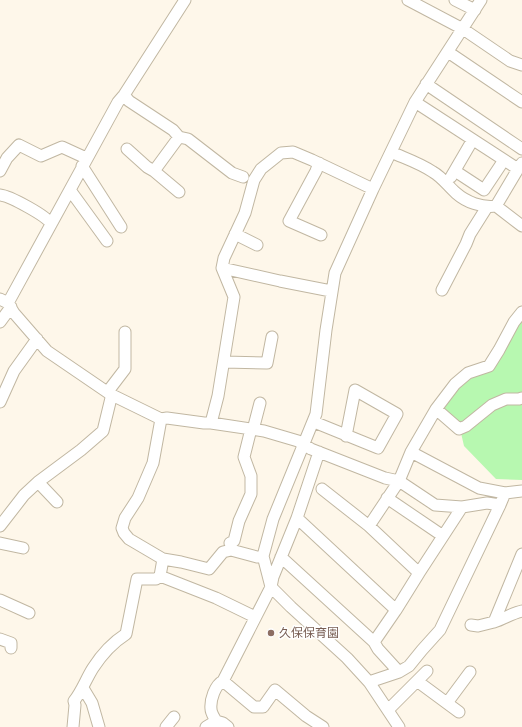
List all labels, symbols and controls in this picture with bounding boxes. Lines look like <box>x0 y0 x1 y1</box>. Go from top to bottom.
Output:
place label: 久保保育園 <box>279 626 339 640</box>
marker: 久保保育園 <box>266 628 276 638</box>

